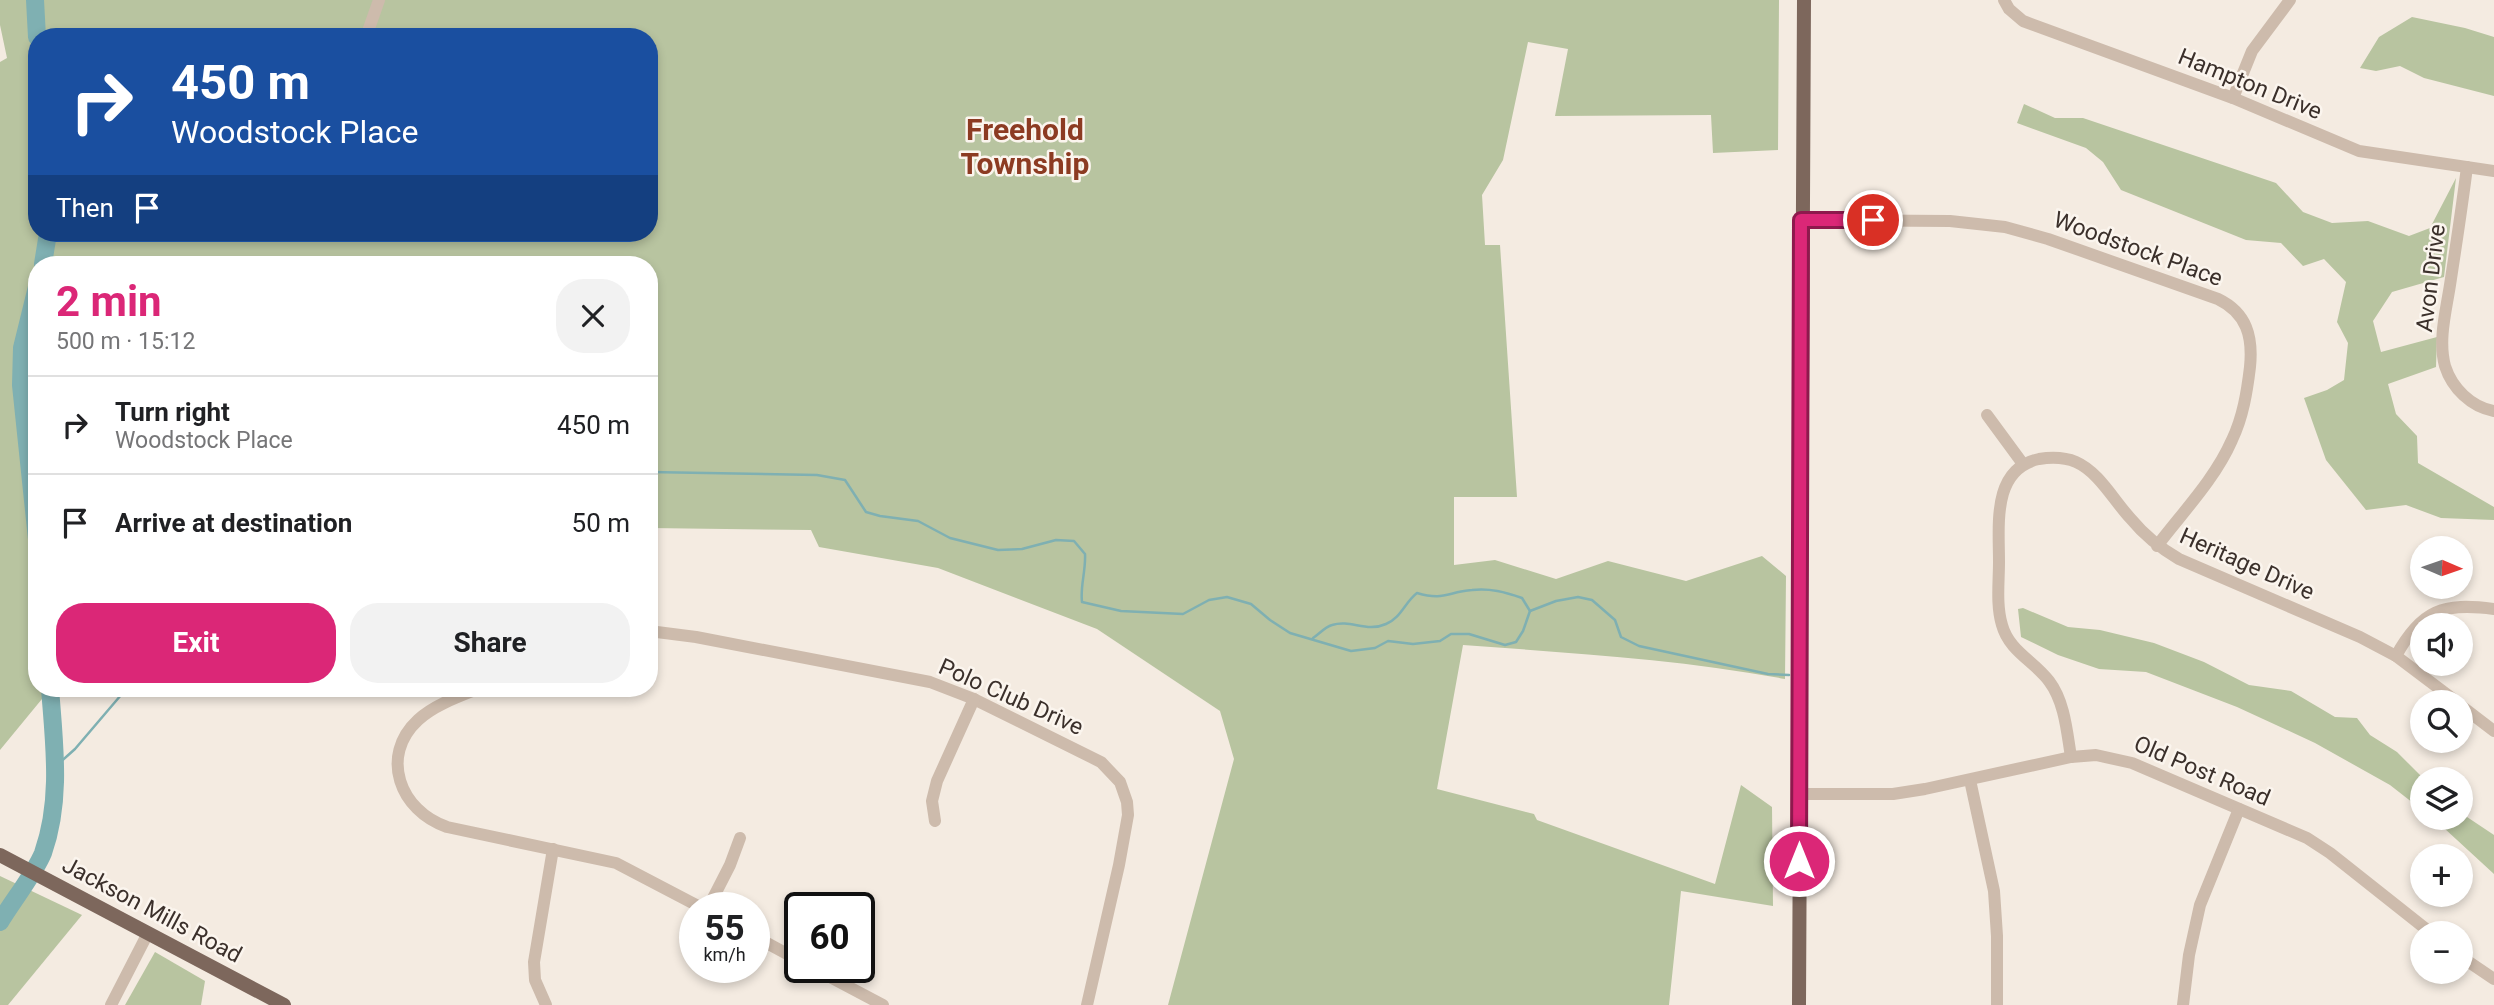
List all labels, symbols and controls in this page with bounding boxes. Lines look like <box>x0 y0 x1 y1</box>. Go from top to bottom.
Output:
street label: Hampton Drive <box>2174 43 2326 125</box>
text: 450 m <box>171 54 310 111</box>
icon: right <box>56 56 147 147</box>
district label: Freehold Township <box>961 112 1089 181</box>
text: Woodstock Place <box>171 113 418 151</box>
icon: arrive <box>128 189 166 227</box>
pin <box>1843 190 1903 250</box>
text: Then <box>56 193 114 223</box>
icon: arrive <box>1854 201 1892 239</box>
street label: Woodstock Place <box>2050 206 2226 292</box>
street label: Avon Drive <box>2411 222 2451 334</box>
text: 2 min <box>56 277 162 326</box>
button: close <box>556 279 630 353</box>
text: 500 m · 15:12 <box>56 328 195 355</box>
text: Turn right <box>115 397 230 427</box>
icon: right <box>56 406 94 444</box>
text: 450 m <box>557 410 630 440</box>
text: Woodstock Place <box>115 427 293 454</box>
icon: arrive <box>56 504 94 542</box>
text: Arrive at destination <box>115 508 352 538</box>
text: 50 m <box>572 508 630 538</box>
street label: Heritage Drive <box>2175 522 2319 606</box>
north arrow <box>2410 536 2473 598</box>
map controls <box>2410 536 2473 984</box>
button: Exit <box>56 603 336 683</box>
button: Share <box>350 603 630 683</box>
button: sound <box>2410 613 2473 676</box>
street label: Polo Club Drive <box>935 653 1087 741</box>
button: search <box>2410 690 2473 753</box>
street label: Old Post Road <box>2130 730 2274 812</box>
button: layers <box>2410 767 2473 830</box>
position arrow <box>1762 824 1836 898</box>
button: + <box>2410 844 2473 907</box>
street label: Jackson Mills Road <box>58 851 246 969</box>
speed limit sign: 60 <box>784 892 875 983</box>
text: 55 <box>704 908 745 949</box>
button: − <box>2410 921 2473 984</box>
text: km/h <box>703 944 746 965</box>

